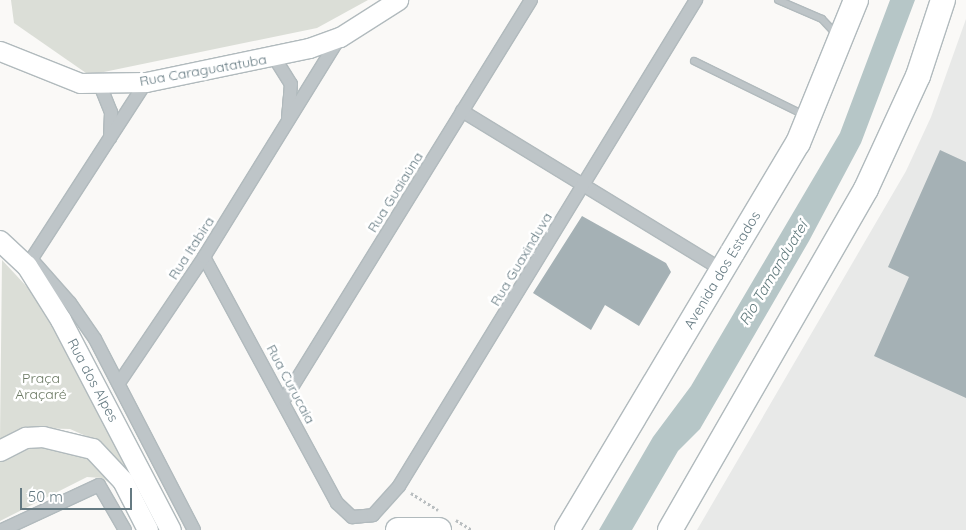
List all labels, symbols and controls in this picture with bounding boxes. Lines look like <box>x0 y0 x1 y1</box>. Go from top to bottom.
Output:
street label: Rua Caraguatatuba <box>138 51 268 89</box>
street label: Rua Guaiaúna <box>364 149 426 235</box>
street label: Avenida dos Estados <box>680 208 764 332</box>
street label: Rua Guaxinduva <box>486 209 556 309</box>
street label: Rua Itabira <box>165 213 217 283</box>
water label: Rio Tamanduateí <box>735 218 811 328</box>
street label: Rua dos Alpes <box>64 335 122 425</box>
street label: Rua Curucaia <box>263 342 319 426</box>
park label: Praça Araçaré <box>15 370 67 402</box>
scale bar <box>22 478 135 510</box>
text: 50 m <box>28 487 63 506</box>

